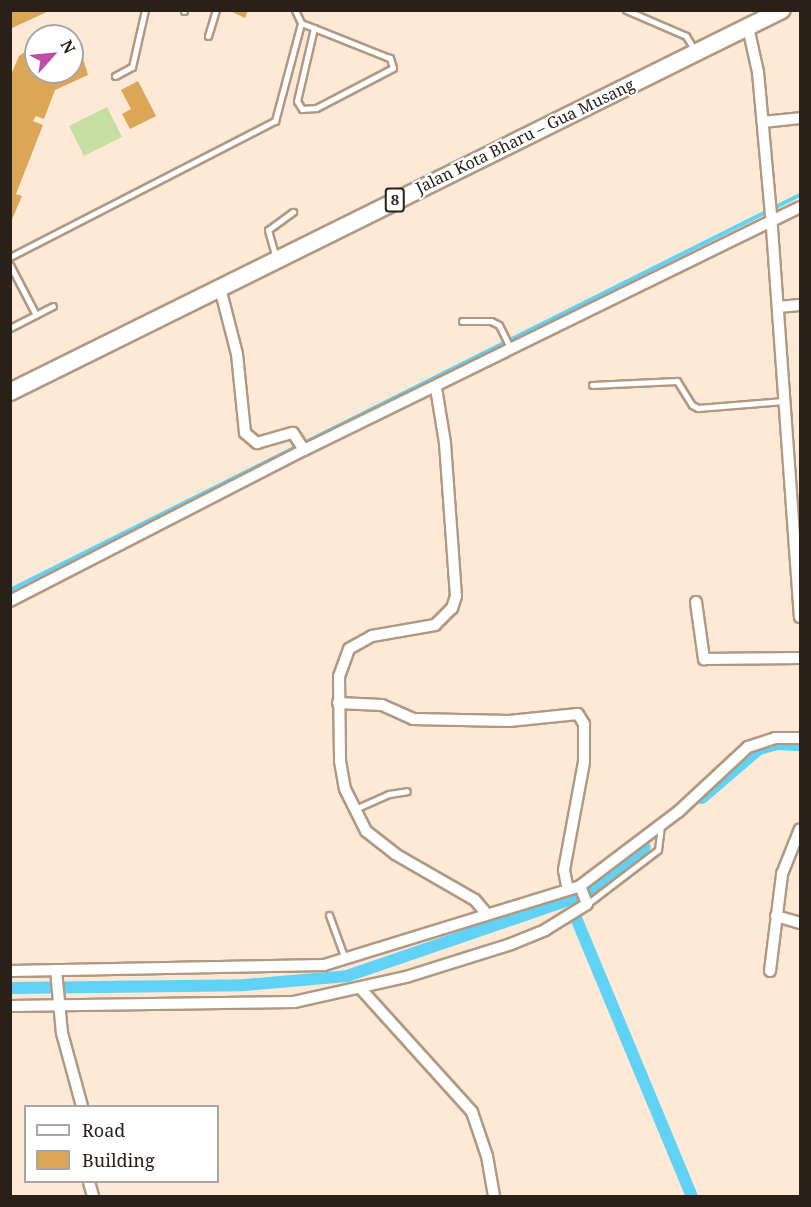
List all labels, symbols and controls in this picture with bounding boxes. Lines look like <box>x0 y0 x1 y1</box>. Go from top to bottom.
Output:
north arrow <box>24 24 84 84</box>
text: N <box>56 36 81 57</box>
street label: Jalan Kota Bharu – Gua Musang <box>413 75 637 197</box>
road number: 8 <box>384 188 406 212</box>
legend <box>24 1105 219 1183</box>
text: Road <box>82 1118 125 1142</box>
text: Building <box>82 1148 155 1172</box>

